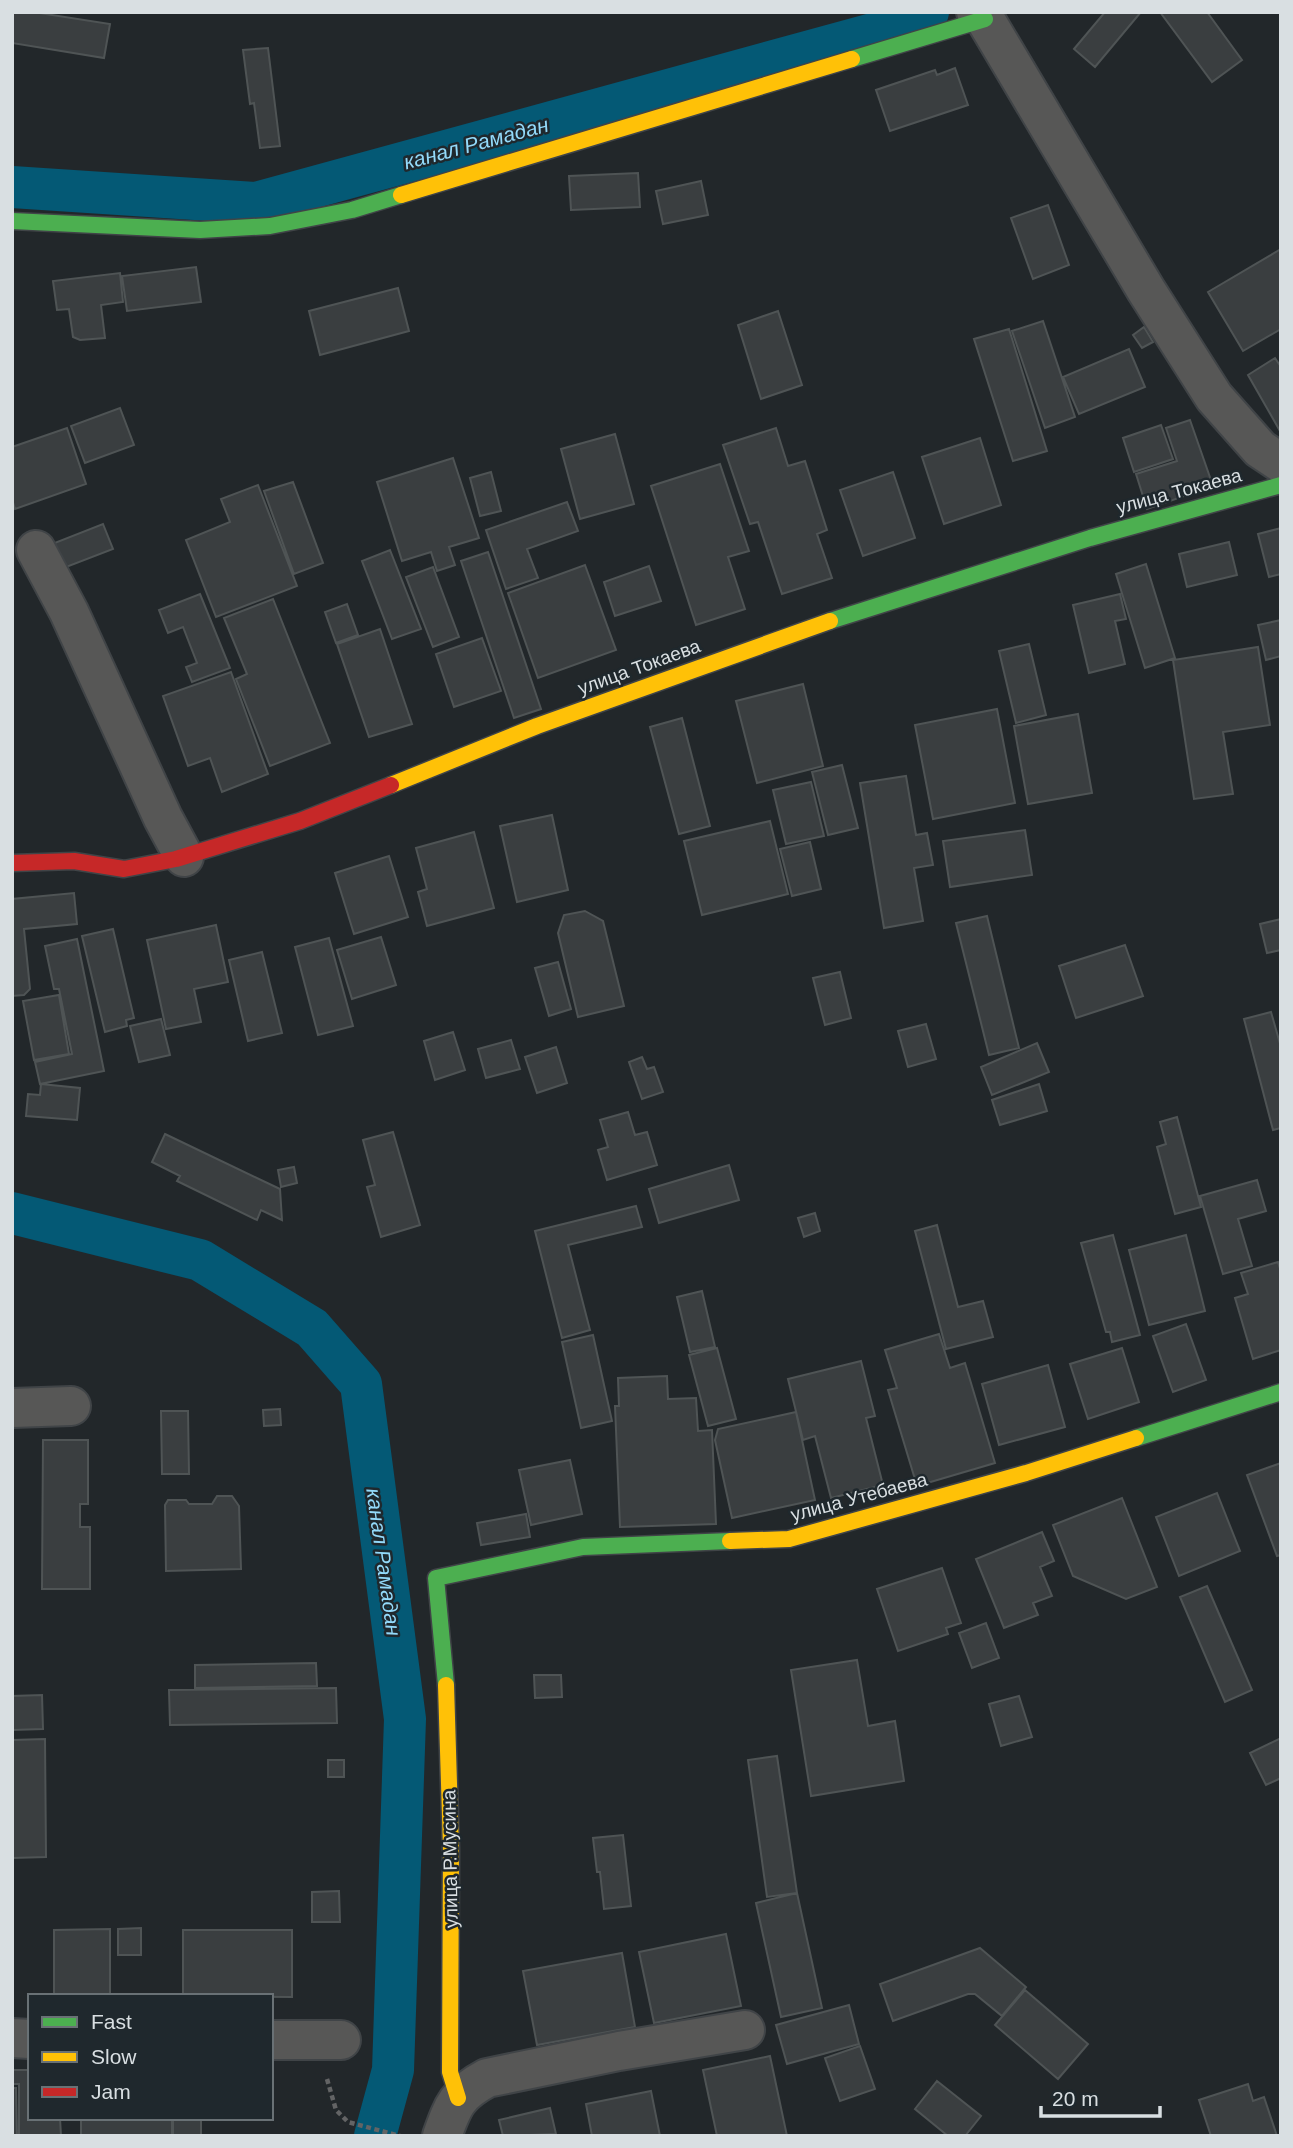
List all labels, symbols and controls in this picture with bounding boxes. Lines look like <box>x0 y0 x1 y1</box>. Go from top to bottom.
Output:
water label: канал Рамадан <box>401 113 551 173</box>
street label: улица Токаева <box>1114 464 1244 518</box>
street label: улица Токаева <box>575 635 703 699</box>
street label: улица Утебаева <box>788 1469 930 1525</box>
water label: канал Рамадан <box>362 1487 406 1638</box>
street label: улица Р.Мусина <box>438 1789 462 1928</box>
legend <box>28 1994 273 2120</box>
text: Fast <box>91 2010 132 2033</box>
text: Slow <box>91 2045 137 2068</box>
scale bar <box>1041 2074 1160 2118</box>
text: Jam <box>91 2080 131 2103</box>
text: 20 m <box>1052 2087 1099 2110</box>

